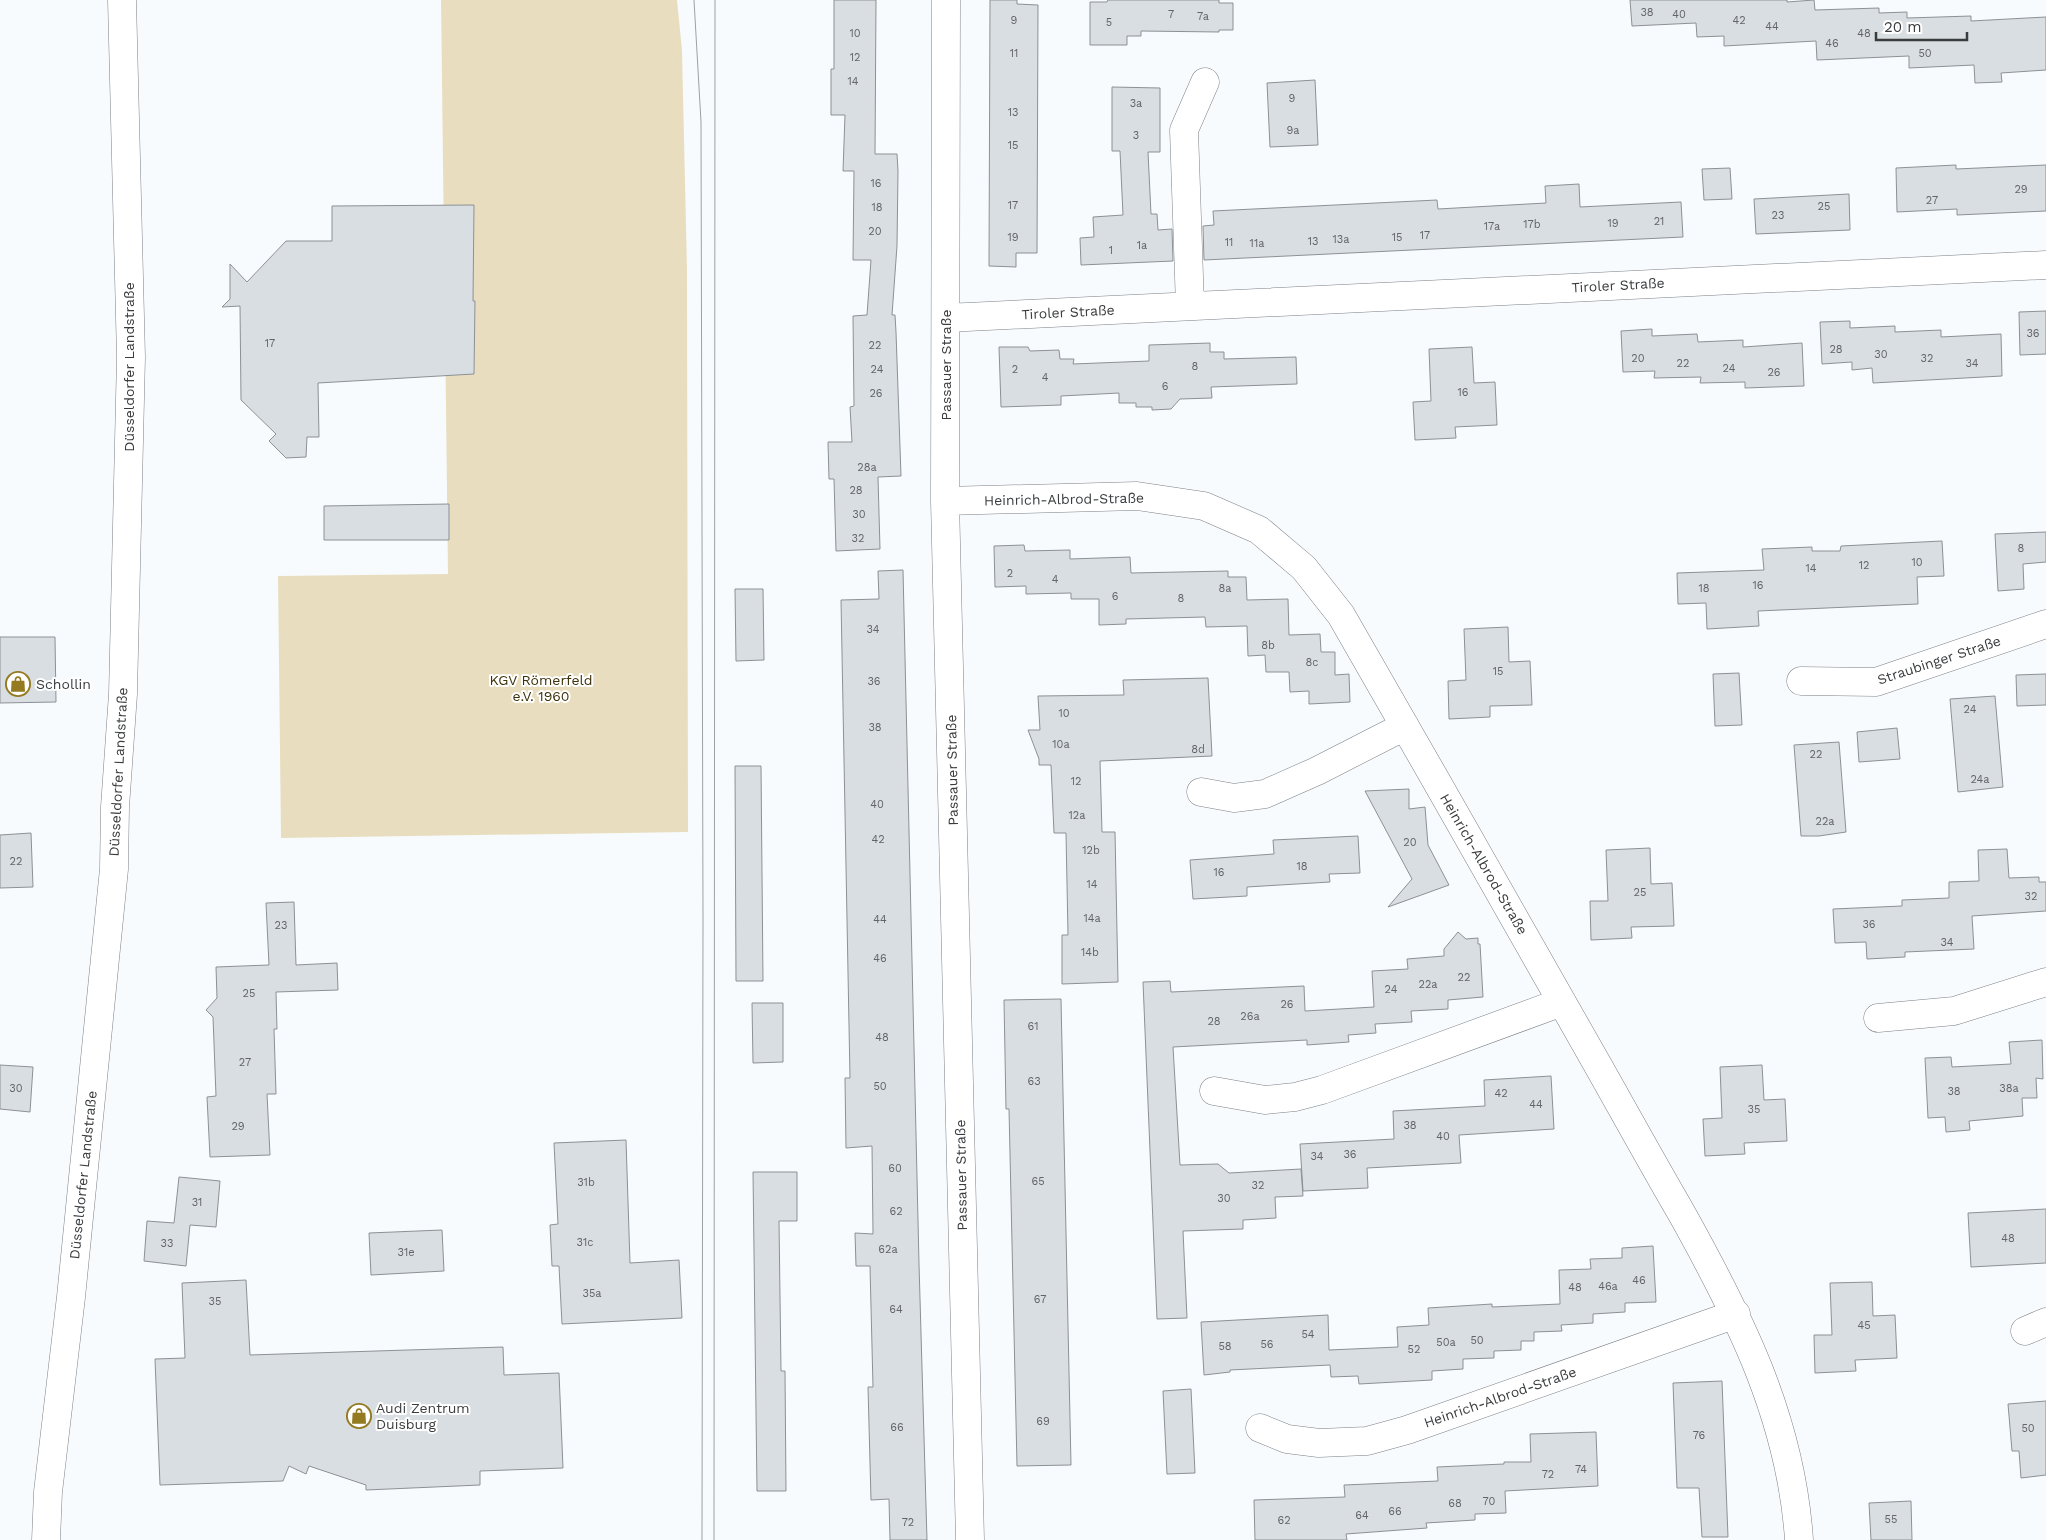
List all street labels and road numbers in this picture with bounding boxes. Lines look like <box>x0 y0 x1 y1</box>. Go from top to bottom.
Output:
street label: Tiroler Straße <box>1571 275 1665 295</box>
street label: Düsseldorfer Landstraße <box>121 282 137 452</box>
street label: Tiroler Straße <box>1021 302 1115 322</box>
street label: Passauer Straße <box>938 309 954 421</box>
street label: Heinrich-Albrod-Straße <box>984 490 1144 508</box>
street label: Straubinger Straße <box>1875 632 2003 688</box>
street label: Düsseldorfer Landstraße <box>106 687 130 857</box>
street label: Passauer Straße <box>943 714 961 826</box>
street label: Heinrich-Albrod-Straße <box>1437 791 1531 937</box>
street label: Düsseldorfer Landstraße <box>66 1090 100 1260</box>
street label: Passauer Straße <box>952 1119 970 1231</box>
street label: Heinrich-Albrod-Straße <box>1422 1363 1578 1431</box>

